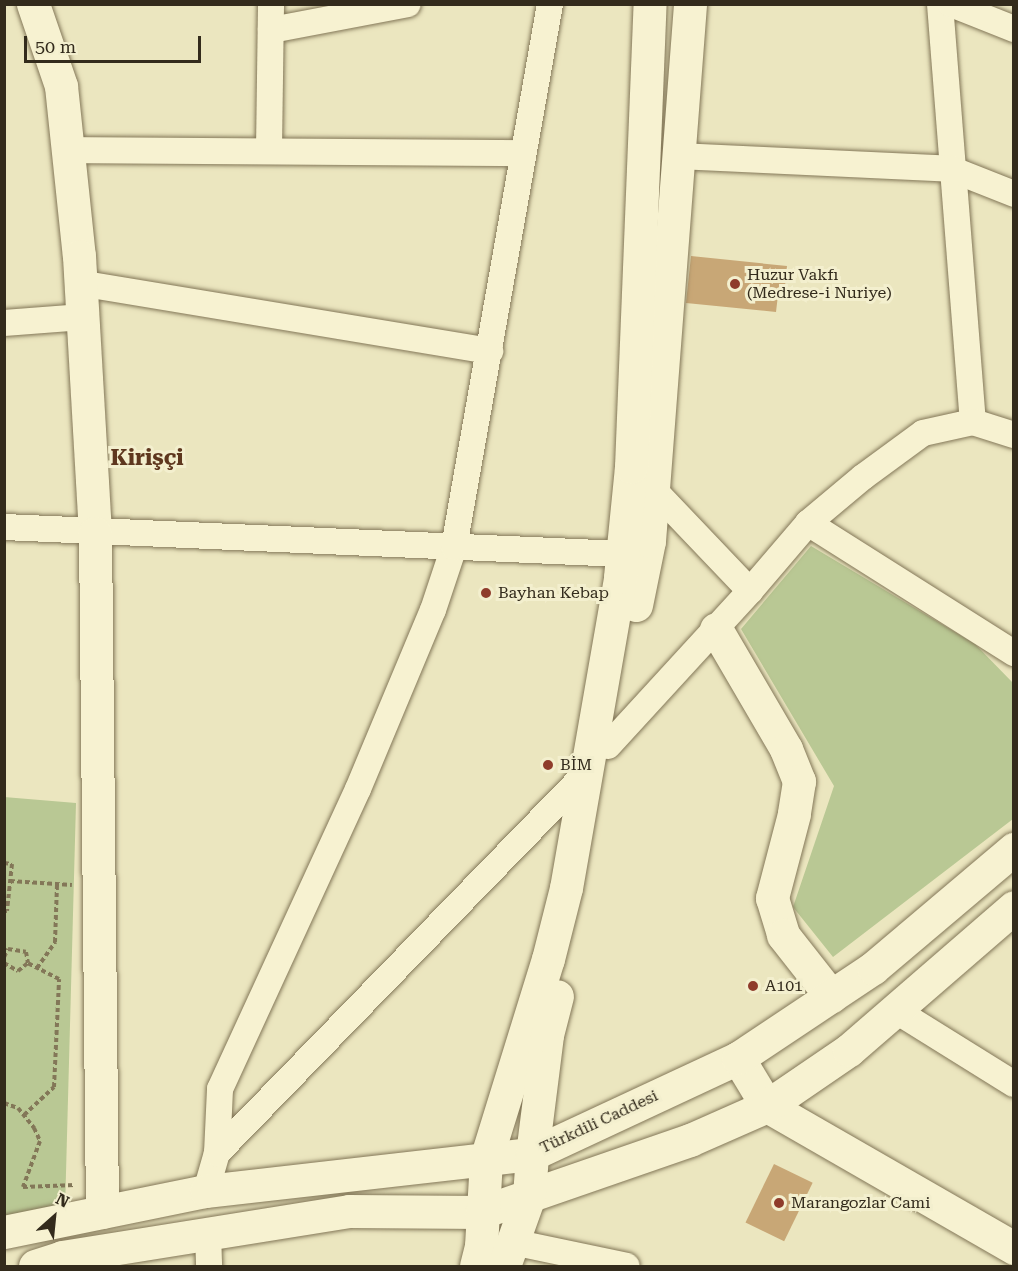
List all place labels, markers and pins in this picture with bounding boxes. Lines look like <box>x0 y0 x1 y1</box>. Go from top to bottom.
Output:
place label: Huzur Vakfı (Medrese-i Nuriye) <box>747 265 892 303</box>
marker: Huzur Vakfı (Medrese-i Nuriye) <box>728 277 742 291</box>
place label: Bayhan Kebap <box>498 583 609 603</box>
marker: Bayhan Kebap <box>479 586 493 600</box>
place label: BİM <box>560 755 592 775</box>
marker: BİM <box>541 758 555 772</box>
place label: A101 <box>765 976 803 996</box>
marker: A101 <box>746 979 760 993</box>
place label: Marangozlar Cami <box>791 1193 930 1213</box>
marker: Marangozlar Cami <box>772 1196 786 1210</box>

